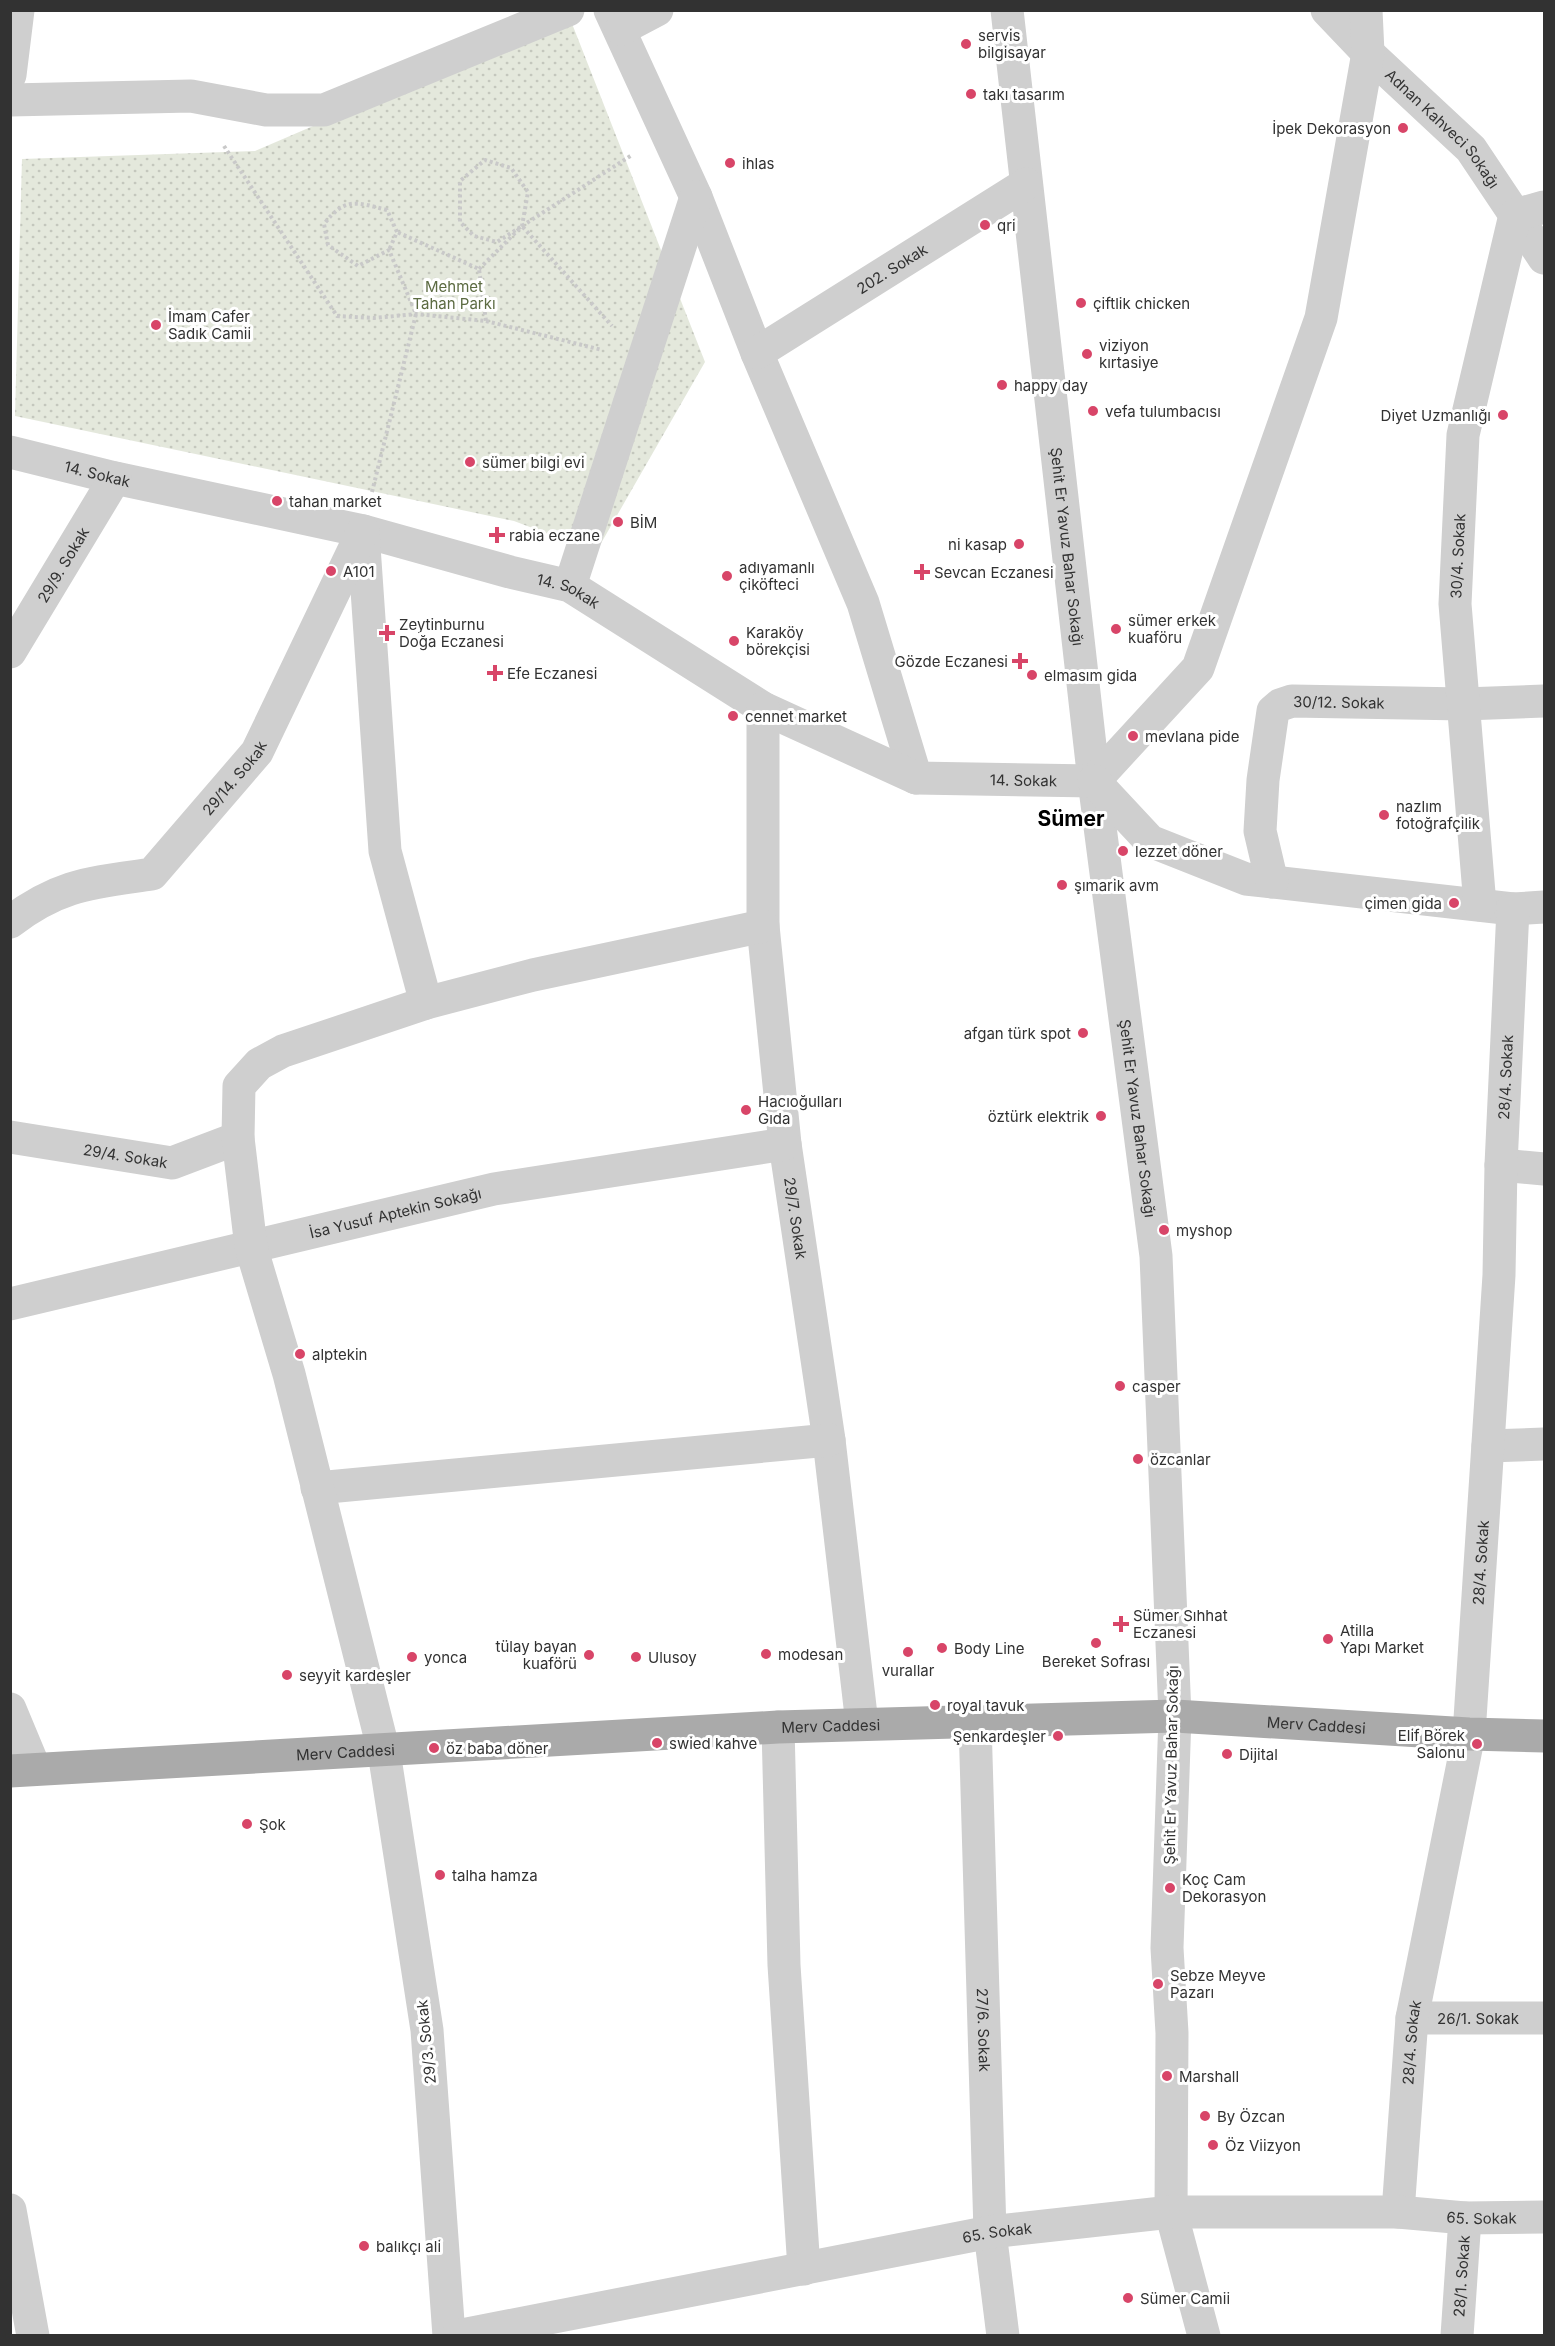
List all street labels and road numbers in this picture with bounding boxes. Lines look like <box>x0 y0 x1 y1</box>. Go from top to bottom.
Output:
street label: Adnan Kahveci Sokağı <box>1381 65 1504 192</box>
street label: 202. Sokak <box>853 239 931 298</box>
street label: Şehit Er Yavuz Bahar Sokağı <box>1047 446 1088 647</box>
street label: 14. Sokak <box>62 456 133 491</box>
street label: 30/4. Sokak <box>1446 512 1469 599</box>
street label: 29/9. Sokak <box>33 523 93 606</box>
street label: 14. Sokak <box>535 569 604 612</box>
street label: 30/12. Sokak <box>1293 692 1386 712</box>
street label: 29/14. Sokak <box>198 737 271 819</box>
street label: 14. Sokak <box>990 770 1058 790</box>
street label: Şehit Er Yavuz Bahar Sokağı <box>1116 1018 1160 1218</box>
street label: 28/4. Sokak <box>1494 1034 1517 1120</box>
street label: 29/4. Sokak <box>82 1139 170 1172</box>
street label: 29/7. Sokak <box>781 1176 812 1261</box>
street label: İsa Yusuf Aptekin Sokağı <box>308 1183 483 1242</box>
street label: 28/4. Sokak <box>1468 1519 1493 1606</box>
street label: Şehit Er Yavuz Bahar Sokağı <box>1160 1665 1182 1865</box>
street label: Merv Caddesi <box>1266 1712 1366 1737</box>
street label: Merv Caddesi <box>781 1715 880 1736</box>
street label: Merv Caddesi <box>296 1739 395 1764</box>
street label: 27/6. Sokak <box>973 1988 995 2073</box>
street label: 29/3. Sokak <box>412 1998 440 2085</box>
street label: 28/4. Sokak <box>1398 1998 1425 2086</box>
street label: 26/1. Sokak <box>1437 2009 1520 2028</box>
street label: 65. Sokak <box>1446 2207 1518 2228</box>
street label: 65. Sokak <box>961 2218 1034 2247</box>
street label: 28/1. Sokak <box>1449 2234 1473 2318</box>

